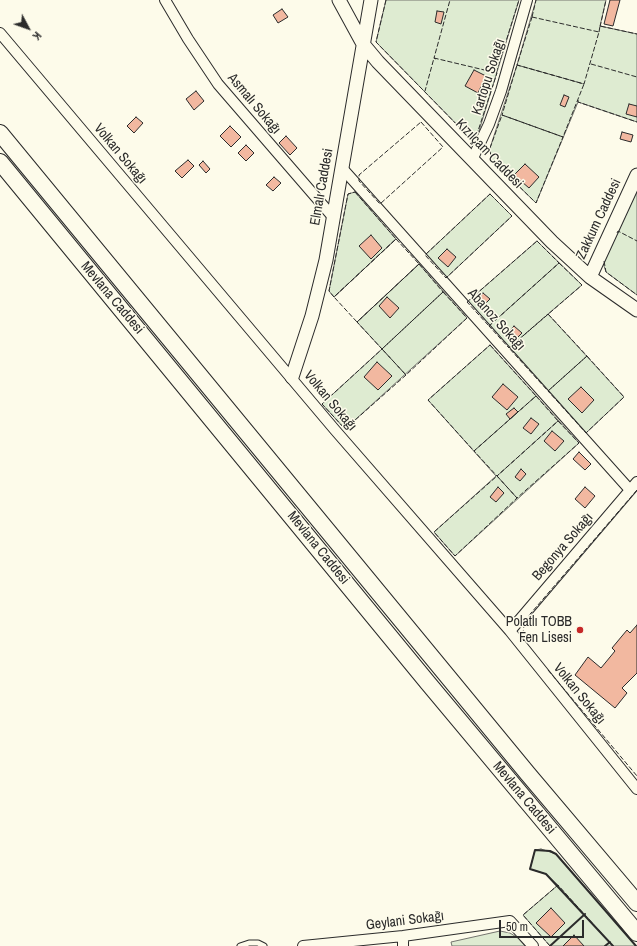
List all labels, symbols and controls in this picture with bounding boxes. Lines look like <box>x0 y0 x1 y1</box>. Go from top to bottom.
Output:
north arrow <box>8 8 48 48</box>
text: K <box>30 29 44 43</box>
street label: Kartopu Sokağı <box>469 37 509 117</box>
street label: Asmalı Sokağı <box>224 70 284 138</box>
street label: Kızılçam Caddesi <box>452 116 526 192</box>
street label: Volkan Sokağı <box>90 120 150 188</box>
street label: Elmalı Caddesi <box>307 147 337 227</box>
street label: Zakkum Caddesi <box>573 176 625 262</box>
street label: Mevlana Caddesi <box>77 258 147 338</box>
street label: Abanoz Sokağı <box>464 285 528 355</box>
street label: Volkan Sokağı <box>300 367 360 435</box>
street label: Mevlana Caddesi <box>283 508 353 588</box>
street label: Begonya Sokağı <box>529 510 597 584</box>
place label: Polatlı TOBB Fen Lisesi <box>506 614 572 646</box>
marker: Polatlı TOBB Fen Lisesi <box>575 625 585 635</box>
street label: Volkan Sokağı <box>549 660 609 728</box>
street label: Mevlana Caddesi <box>489 758 559 838</box>
street label: Geylani Sokağı <box>365 908 445 934</box>
scale bar <box>501 912 586 938</box>
text: 50 m <box>506 919 528 935</box>

